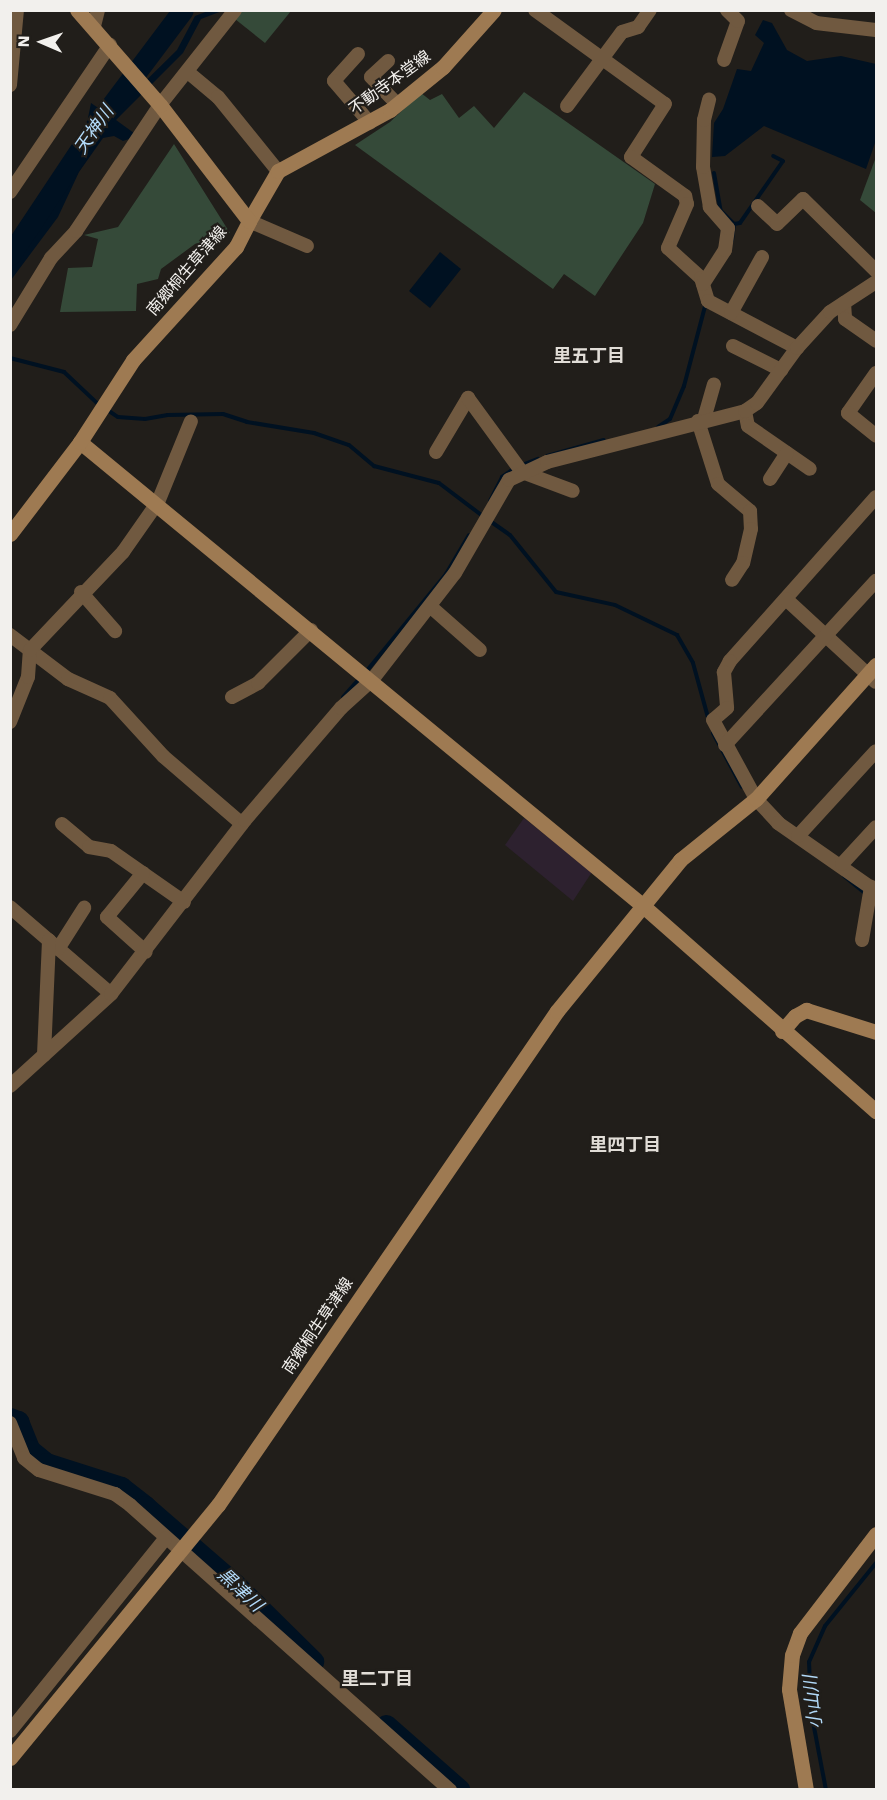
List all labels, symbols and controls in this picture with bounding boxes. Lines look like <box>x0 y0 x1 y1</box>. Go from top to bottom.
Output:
north arrow <box>12 12 72 72</box>
text: N <box>14 35 33 48</box>
street label: 不動寺本堂線 <box>346 47 434 119</box>
water label: 天神川 <box>70 102 118 158</box>
street label: 南郷桐生草津線 <box>143 222 231 320</box>
district label: 里五丁目 <box>553 345 625 367</box>
district label: 里四丁目 <box>589 1134 661 1156</box>
street label: 南郷桐生草津線 <box>279 1274 357 1378</box>
water label: 黒津川 <box>213 1564 267 1616</box>
district label: 里二丁目 <box>341 1668 413 1690</box>
water label: 小山川 <box>799 1674 827 1730</box>

